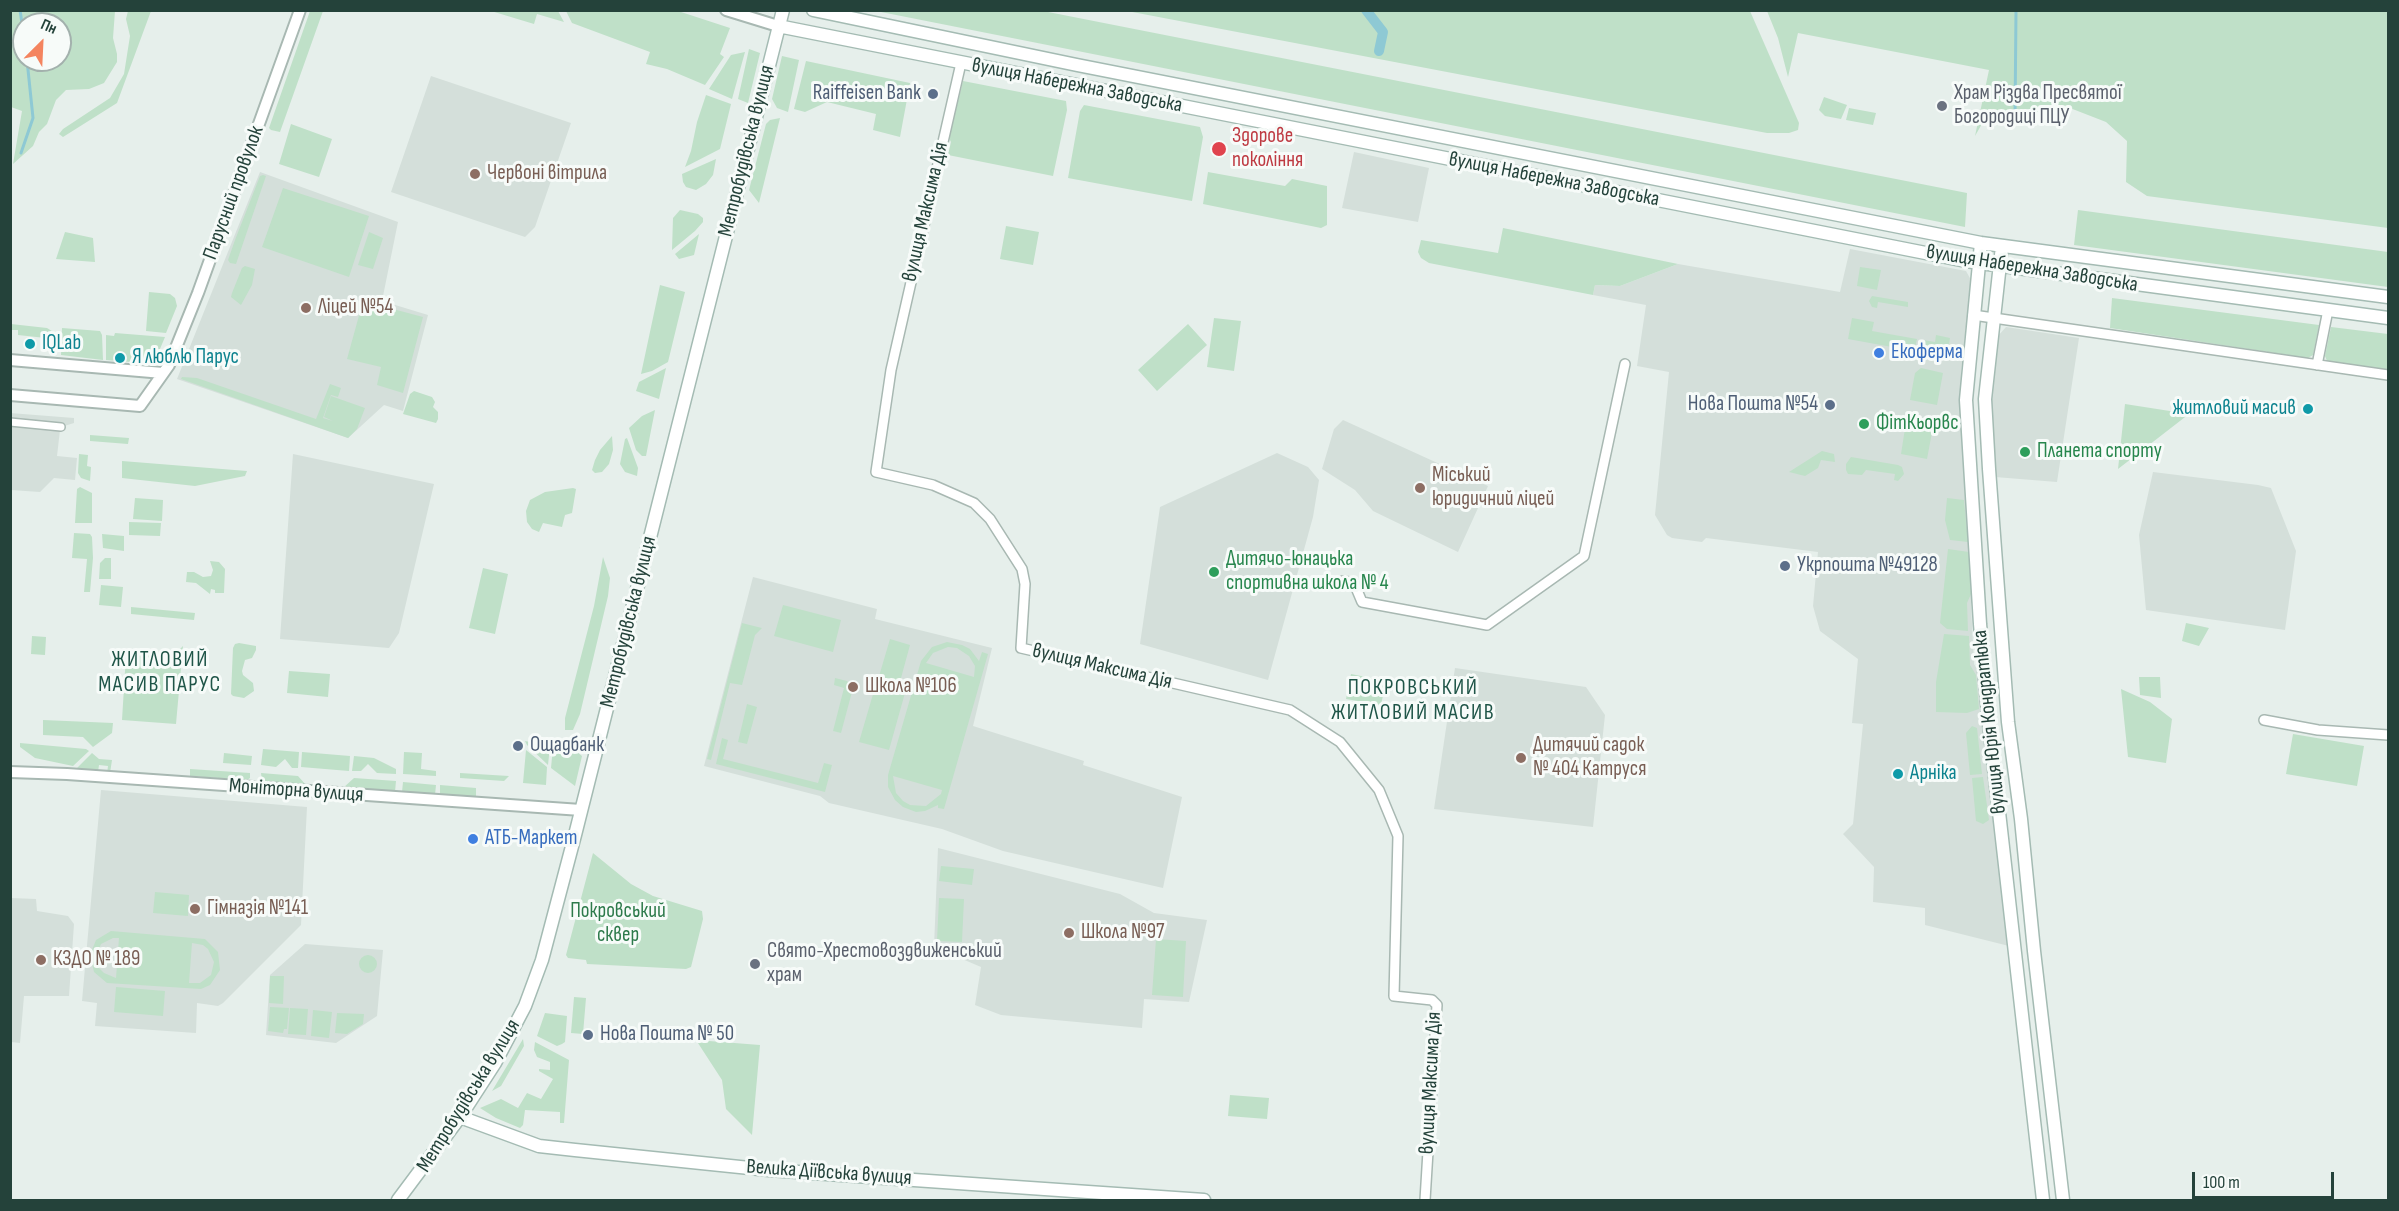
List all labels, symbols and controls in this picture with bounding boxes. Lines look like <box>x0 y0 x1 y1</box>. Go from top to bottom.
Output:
north arrow <box>12 12 72 72</box>
text: Пн <box>38 15 60 39</box>
street label: вулиця Набережна Заводська <box>970 53 1184 119</box>
street label: Метробудівська вулиця <box>714 63 780 239</box>
place label: Raiffeisen Bank <box>813 81 921 107</box>
place label: Храм Різдва Пресвятої Богородиці ПЦУ <box>1954 81 2122 131</box>
marker: Raiffeisen Bank <box>926 87 940 101</box>
marker: Храм Різдва Пресвятої Богородиці ПЦУ <box>1935 99 1949 113</box>
street label: Парусний провулок <box>198 123 270 263</box>
place label: Здорове покоління <box>1232 124 1303 174</box>
street label: вулиця Максима Дія <box>898 140 954 284</box>
marker: Здорове покоління <box>1210 140 1228 158</box>
street label: вулиця Набережна Заводська <box>1447 147 1661 213</box>
place label: Червоні вітрила <box>487 161 607 187</box>
marker: Червоні вітрила <box>468 167 482 181</box>
street label: вулиця Набережна Заводська <box>1924 240 2140 298</box>
place label: Ліцей №54 <box>318 295 393 321</box>
marker: Ліцей №54 <box>299 301 313 315</box>
place label: IQLab <box>42 331 81 357</box>
marker: IQLab <box>23 337 37 351</box>
place label: Екоферма <box>1891 340 1963 366</box>
place label: Я люблю Парус <box>132 345 239 371</box>
marker: Екоферма <box>1872 346 1886 360</box>
marker: Я люблю Парус <box>113 351 127 365</box>
place label: Нова Пошта №54 <box>1688 392 1818 418</box>
place label: житловий масив <box>2172 396 2296 422</box>
marker: Нова Пошта №54 <box>1823 398 1837 412</box>
marker: житловий масив <box>2301 402 2315 416</box>
place label: ФiтКьорвс <box>1876 411 1959 437</box>
marker: ФiтКьорвс <box>1857 417 1871 431</box>
place label: Планета спорту <box>2037 439 2162 465</box>
marker: Планета спорту <box>2018 445 2032 459</box>
place label: Міський юридичний ліцей <box>1432 463 1554 513</box>
marker: Міський юридичний ліцей <box>1413 481 1427 495</box>
street label: Метробудівська вулиця <box>596 534 662 710</box>
place label: Дитячо-юнацька спортивна школа № 4 <box>1226 547 1389 597</box>
place label: Укрпошта №49128 <box>1797 553 1938 579</box>
marker: Укрпошта №49128 <box>1778 559 1792 573</box>
marker: Дитячо-юнацька спортивна школа № 4 <box>1207 565 1221 579</box>
street label: вулиця Юрія Кондратюка <box>1968 629 2012 815</box>
street label: вулиця Максима Дія <box>1030 639 1174 695</box>
district label: ЖИТЛОВИЙ МАСИВ ПАРУС <box>98 647 222 698</box>
place label: Школа №106 <box>865 674 957 700</box>
district label: ПОКРОВСЬКИЙ ЖИТЛОВИЙ МАСИВ <box>1331 675 1495 726</box>
marker: Школа №106 <box>846 680 860 694</box>
place label: Ощадбанк <box>530 733 604 759</box>
place label: Дитячий садок № 404 Катруся <box>1533 733 1646 783</box>
marker: Ощадбанк <box>511 739 525 753</box>
marker: Дитячий садок № 404 Катруся <box>1514 751 1528 765</box>
place label: Арніка <box>1910 761 1957 787</box>
marker: Арніка <box>1891 767 1905 781</box>
street label: Моніторна вулиця <box>228 774 364 808</box>
place label: АТБ-Маркет <box>485 826 577 852</box>
marker: АТБ-Маркет <box>466 832 480 846</box>
place label: Гімназія №141 <box>207 896 308 922</box>
park label: Покровський сквер <box>570 899 666 949</box>
marker: Гімназія №141 <box>188 902 202 916</box>
place label: Школа №97 <box>1081 920 1164 946</box>
marker: Школа №97 <box>1062 926 1076 940</box>
place label: Свято-Хрестовоздвиженський храм <box>767 939 1002 989</box>
place label: КЗДО № 189 <box>53 947 140 973</box>
marker: КЗДО № 189 <box>34 953 48 967</box>
marker: Свято-Хрестовоздвиженський храм <box>748 957 762 971</box>
street label: вулиця Максима Дія <box>1415 1011 1447 1155</box>
street label: Метробудівська вулиця <box>412 1015 526 1177</box>
place label: Нова Пошта № 50 <box>600 1022 734 1048</box>
marker: Нова Пошта № 50 <box>581 1028 595 1042</box>
street label: Велика Діївська вулиця <box>746 1155 912 1191</box>
scale bar <box>2195 1160 2338 1198</box>
text: 100 m <box>2203 1172 2240 1193</box>

